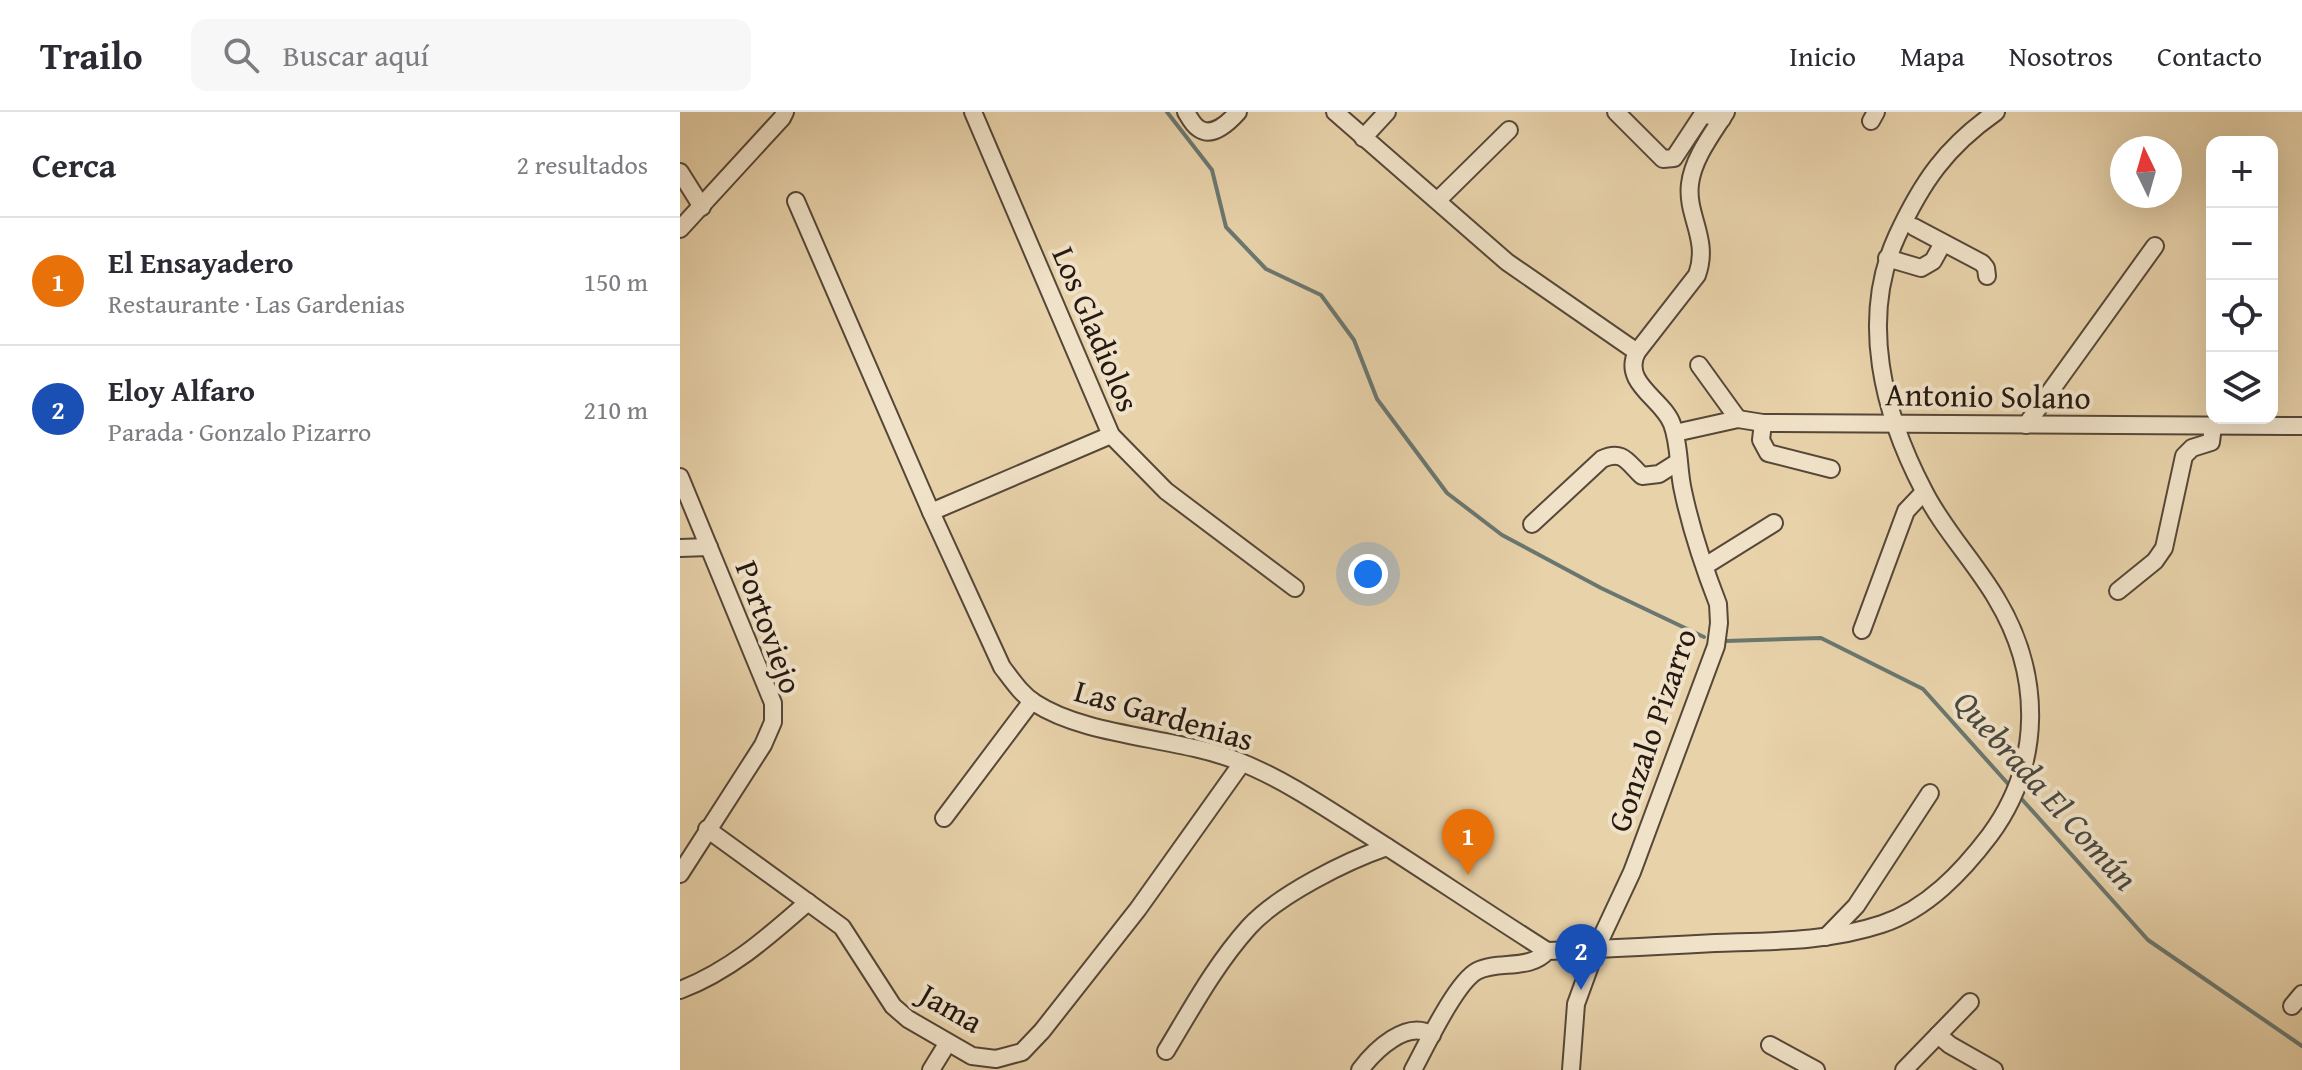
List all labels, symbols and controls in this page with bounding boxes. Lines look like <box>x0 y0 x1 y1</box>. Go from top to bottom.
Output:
search box <box>191 19 751 91</box>
text: Trailo <box>40 27 143 83</box>
icon: search <box>219 33 263 77</box>
text: Buscar aquí <box>283 33 429 77</box>
text: Inicio <box>1789 35 1856 76</box>
text: Mapa <box>1900 35 1965 76</box>
text: Nosotros <box>2009 35 2113 76</box>
text: Contacto <box>2157 35 2262 76</box>
north arrow <box>2110 136 2182 208</box>
map controls <box>2206 136 2278 424</box>
button: + <box>2206 136 2278 208</box>
text: Cerca <box>32 140 116 189</box>
text: 2 resultados <box>517 145 648 184</box>
button: − <box>2206 208 2278 280</box>
street label: Los Gladiolos <box>1041 239 1152 419</box>
text: El Ensayadero <box>108 240 294 284</box>
text: 1 <box>51 262 65 301</box>
text: 150 m <box>583 262 648 301</box>
button: locate <box>2206 280 2278 352</box>
text: Restaurante · Las Gardenias <box>108 284 405 323</box>
button: layers <box>2206 352 2278 424</box>
text: Eloy Alfaro <box>108 368 255 412</box>
street label: Antonio Solano <box>1885 370 2091 421</box>
text: 2 <box>51 390 65 429</box>
text: 210 m <box>583 390 648 429</box>
text: Parada · Gonzalo Pizarro <box>108 412 371 451</box>
street label: Portoviejo <box>724 554 815 700</box>
your location <box>1348 554 1388 594</box>
street label: Gonzalo Pizarro <box>1595 622 1708 838</box>
street label: Las Gardenias <box>1069 667 1259 762</box>
water label: Quebrada El Común <box>1943 679 2150 901</box>
pin: 1 <box>1442 809 1494 875</box>
pin: 2 <box>1555 924 1607 990</box>
street label: Jama <box>907 969 992 1045</box>

